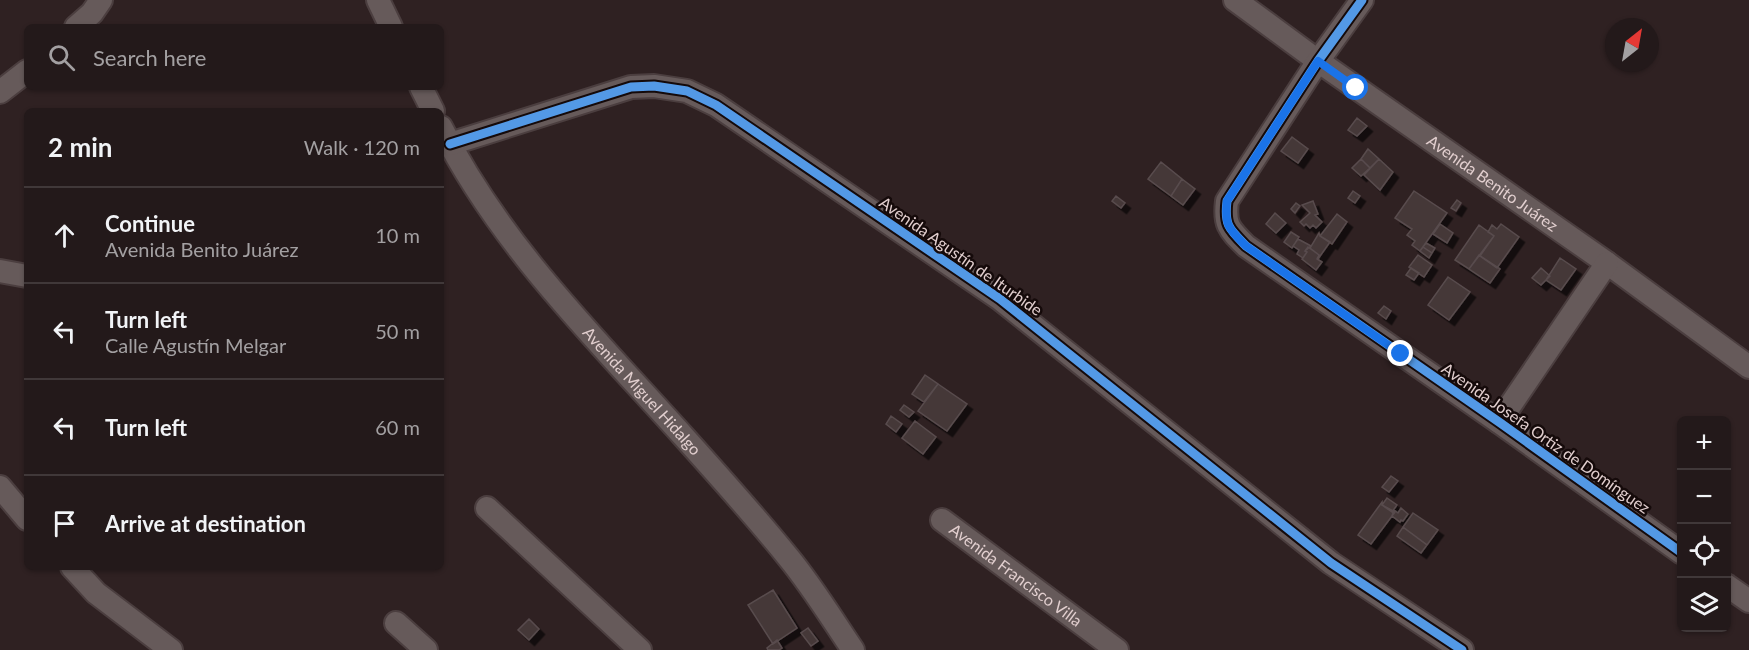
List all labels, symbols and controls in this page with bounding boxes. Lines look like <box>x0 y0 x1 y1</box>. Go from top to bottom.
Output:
north arrow <box>1605 18 1659 72</box>
search box <box>24 24 444 90</box>
icon: search <box>45 41 78 74</box>
text: Search here <box>93 44 206 71</box>
route start <box>1342 74 1368 100</box>
street label: Avenida Benito Juárez <box>1424 130 1562 235</box>
text: 2 min <box>48 131 112 163</box>
text: Walk · 120 m <box>304 135 420 159</box>
street label: Avenida Agustín de Iturbide <box>876 192 1046 319</box>
text: Continue <box>105 210 195 237</box>
icon: ahead <box>48 219 81 252</box>
text: 10 m <box>375 223 420 247</box>
text: Avenida Benito Juárez <box>105 237 299 261</box>
text: Turn left <box>105 306 187 333</box>
icon: left <box>48 315 81 348</box>
text: 50 m <box>375 319 420 343</box>
street label: Avenida Miguel Hidalgo <box>579 323 705 459</box>
text: Calle Agustín Melgar <box>105 333 286 357</box>
route end <box>1387 340 1413 366</box>
street label: Avenida Josefa Ortiz de Domínguez <box>1439 358 1654 517</box>
icon: left <box>48 411 81 444</box>
text: Turn left <box>105 414 187 441</box>
text: 60 m <box>375 415 420 439</box>
map controls <box>1677 416 1731 632</box>
button: + <box>1677 416 1731 470</box>
button: − <box>1677 470 1731 524</box>
icon: arrive <box>48 507 81 540</box>
text: Arrive at destination <box>105 510 306 537</box>
street label: Avenida Francisco Villa <box>946 519 1086 630</box>
button: locate <box>1677 524 1731 578</box>
button: layers <box>1677 578 1731 632</box>

